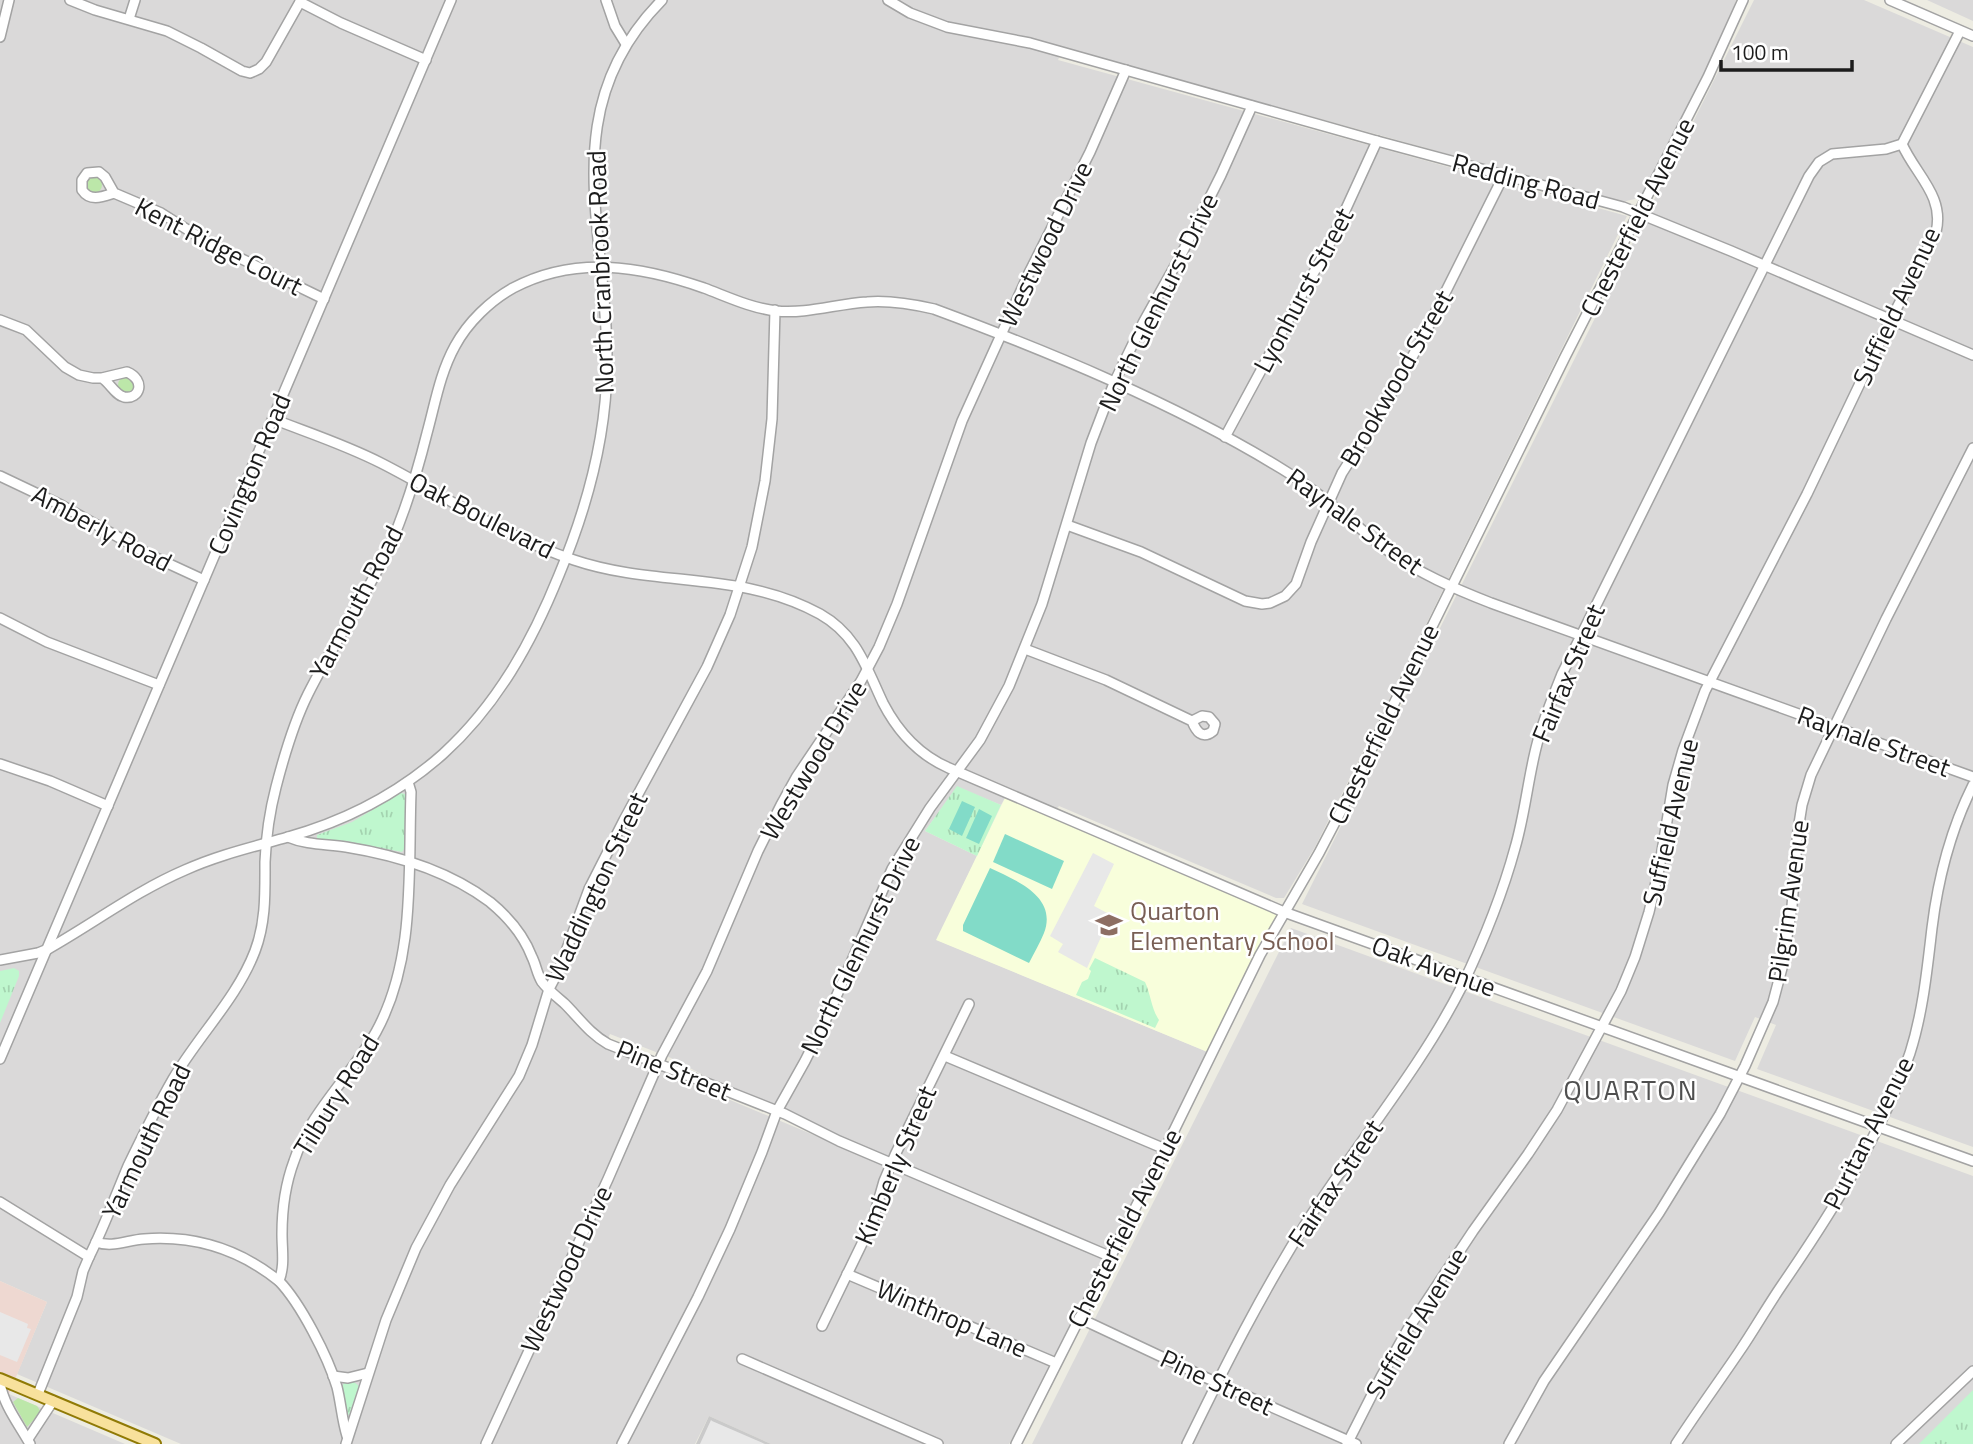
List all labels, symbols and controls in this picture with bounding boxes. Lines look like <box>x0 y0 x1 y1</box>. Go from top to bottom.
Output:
scale bar <box>1721 28 1852 72</box>
text: 100 m <box>1731 36 1788 68</box>
street label: Chesterfield Avenue <box>1570 111 1704 323</box>
street label: Redding Road <box>1448 143 1604 219</box>
street label: North Cranbrook Road <box>576 150 624 394</box>
street label: Westwood Drive <box>988 154 1102 334</box>
street label: North Glenhurst Drive <box>1088 186 1228 418</box>
street label: Kent Ridge Court <box>128 187 310 305</box>
street label: Lyonhurst Street <box>1243 200 1363 380</box>
street label: Suffield Avenue <box>1842 220 1950 392</box>
street label: Brookwood Street <box>1330 282 1462 474</box>
street label: Covington Road <box>197 387 301 561</box>
street label: Raynale Street <box>1279 458 1431 584</box>
street label: Oak Boulevard <box>403 462 561 568</box>
street label: Amberly Road <box>25 475 179 581</box>
street label: Yarmouth Road <box>299 518 413 686</box>
street label: Fairfax Street <box>1521 598 1615 748</box>
street label: Chesterfield Avenue <box>1318 617 1448 831</box>
street label: Westwood Drive <box>750 673 876 847</box>
street label: Raynale Street <box>1792 695 1956 787</box>
street label: Suffield Avenue <box>1632 734 1708 910</box>
street label: Waddington Street <box>535 786 657 988</box>
street label: Pilgrim Avenue <box>1757 817 1819 985</box>
street label: North Glenhurst Drive <box>790 829 930 1061</box>
place label: Quarton Elementary School <box>1130 891 1335 960</box>
school or university icon: Quarton Elementary School <box>1094 910 1124 940</box>
street label: Oak Avenue <box>1366 925 1502 1007</box>
street label: Tilbury Road <box>283 1027 389 1163</box>
street label: Pine Street <box>611 1029 737 1111</box>
street label: Puritan Avenue <box>1813 1050 1923 1216</box>
street label: Yarmouth Road <box>91 1057 201 1225</box>
district label: QUARTON <box>1563 1068 1699 1111</box>
street label: Kimberly Street <box>844 1079 946 1251</box>
street label: Fairfax Street <box>1278 1111 1392 1255</box>
street label: Chesterfield Avenue <box>1057 1122 1191 1334</box>
street label: Westwood Drive <box>510 1179 622 1359</box>
street label: Suffield Avenue <box>1355 1240 1477 1406</box>
street label: Winthrop Lane <box>871 1269 1033 1367</box>
street label: Pine Street <box>1154 1339 1280 1425</box>

